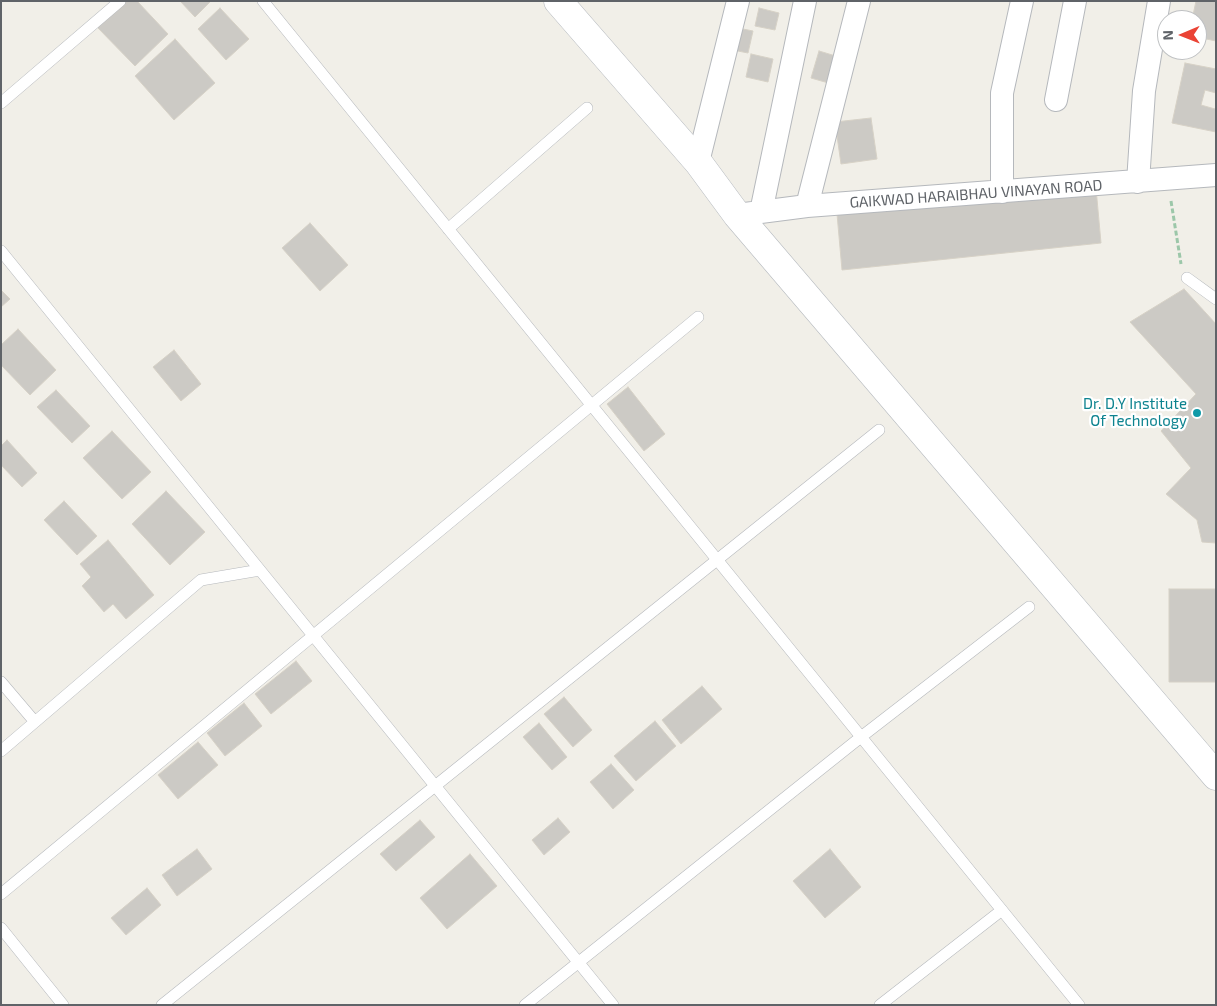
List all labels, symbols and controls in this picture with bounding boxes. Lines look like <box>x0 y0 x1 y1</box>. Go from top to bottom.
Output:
north arrow <box>1157 10 1207 60</box>
text: N <box>1159 30 1176 40</box>
street label: GAIKWAD HARAIBHAU VINAYAN ROAD <box>849 176 1103 212</box>
place label: Dr. D.Y Institute Of Technology <box>1083 395 1187 430</box>
marker: Dr. D.Y Institute Of Technology <box>1191 407 1203 419</box>

